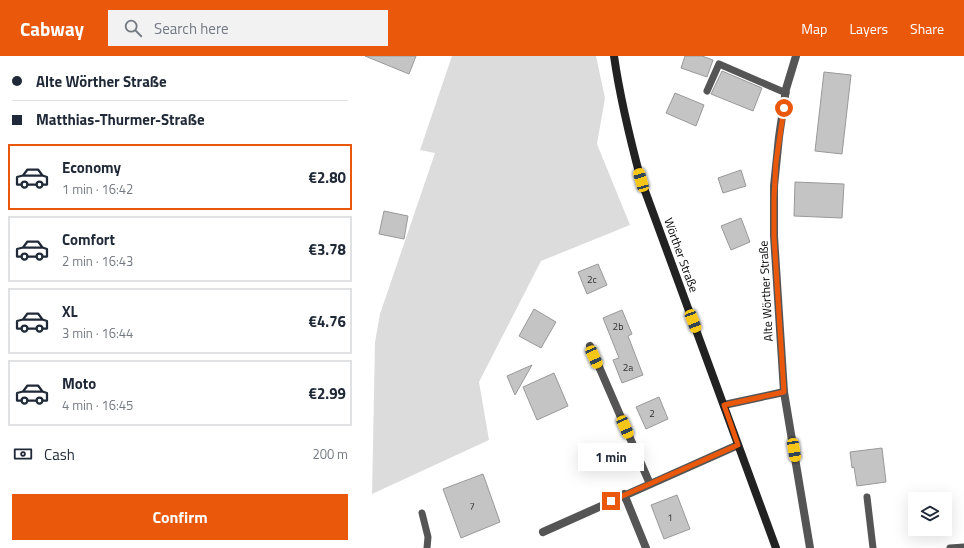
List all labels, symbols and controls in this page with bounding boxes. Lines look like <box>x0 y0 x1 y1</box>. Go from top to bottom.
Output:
search box <box>108 10 388 46</box>
text: Cabway <box>20 14 84 43</box>
icon: search <box>122 17 144 39</box>
text: Search here <box>154 17 229 40</box>
text: Map <box>801 18 827 39</box>
text: Layers <box>849 18 888 39</box>
text: Share <box>910 18 944 39</box>
text: Alte Wörther Straße <box>36 70 167 93</box>
route start <box>775 99 793 117</box>
text: Matthias-Thurmer-Straße <box>36 108 205 131</box>
text: Economy <box>62 156 121 179</box>
icon: car <box>14 159 50 195</box>
text: €2.80 <box>309 166 346 189</box>
car <box>632 167 650 193</box>
text: 1 min · 16:42 <box>62 179 133 199</box>
street label: Wörther Straße <box>659 215 704 295</box>
text: Comfort <box>62 228 115 251</box>
icon: car <box>14 231 50 267</box>
text: €3.78 <box>309 238 346 261</box>
street label: Alte Wörther Straße <box>753 240 778 342</box>
text: 2 min · 16:43 <box>62 251 133 271</box>
house number: 2c <box>587 272 597 287</box>
text: XL <box>62 300 78 323</box>
icon: car <box>14 303 50 339</box>
car <box>683 308 703 334</box>
text: €4.76 <box>309 310 346 333</box>
house number: 2b <box>613 319 623 334</box>
text: 3 min · 16:44 <box>62 323 133 343</box>
car <box>584 344 604 370</box>
house number: 2a <box>623 360 633 375</box>
text: Moto <box>62 372 96 395</box>
icon: car <box>14 375 50 411</box>
text: €2.99 <box>309 382 346 405</box>
text: 4 min · 16:45 <box>62 395 133 415</box>
house number: 2 <box>649 406 655 421</box>
car <box>615 414 635 440</box>
car <box>786 437 802 463</box>
icon: cash <box>12 443 34 465</box>
text: Cash <box>44 443 75 466</box>
callout: 1 min <box>578 443 644 471</box>
text: 200 m <box>312 444 348 464</box>
text: 1 min <box>595 447 627 467</box>
route end <box>602 492 620 510</box>
map controls <box>908 492 952 536</box>
button: layers <box>908 492 952 536</box>
button: Confirm <box>12 494 348 540</box>
house number: 7 <box>469 499 475 514</box>
house number: 1 <box>667 510 673 525</box>

